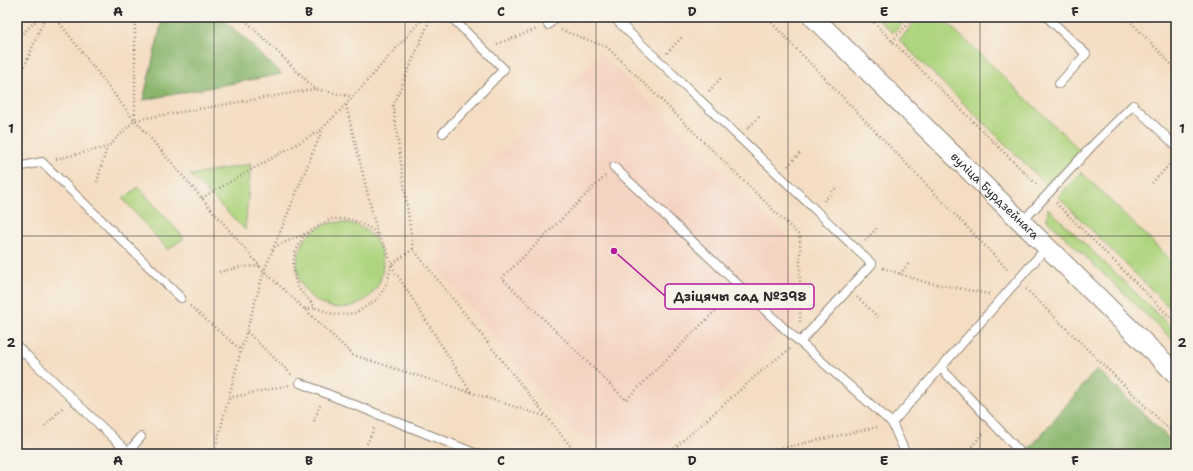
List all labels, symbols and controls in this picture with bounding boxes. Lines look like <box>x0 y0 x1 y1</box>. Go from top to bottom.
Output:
text: A <box>113 3 123 20</box>
text: B <box>305 3 313 20</box>
text: C <box>497 3 505 20</box>
text: D <box>687 3 697 20</box>
text: E <box>880 3 889 20</box>
text: F <box>1071 3 1079 20</box>
text: 1 <box>8 120 14 137</box>
text: 1 <box>1179 120 1185 137</box>
street label: вуліца Бурдзейнага <box>947 149 1043 243</box>
callout: Дзіцячы сад №398 <box>665 284 814 309</box>
text: Дзіцячы сад №398 <box>674 288 807 305</box>
text: 2 <box>6 334 16 351</box>
text: 2 <box>1177 334 1187 351</box>
text: A <box>113 452 123 469</box>
text: B <box>305 452 313 469</box>
text: C <box>497 452 505 469</box>
text: D <box>687 452 697 469</box>
text: E <box>880 452 889 469</box>
text: F <box>1071 452 1079 469</box>

